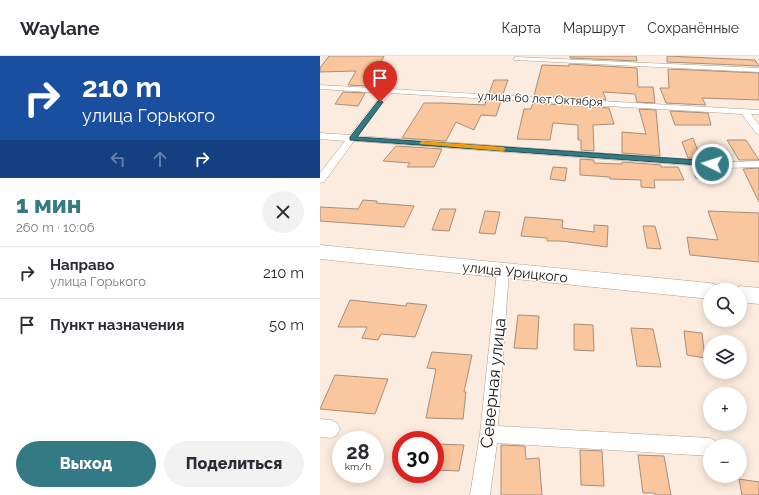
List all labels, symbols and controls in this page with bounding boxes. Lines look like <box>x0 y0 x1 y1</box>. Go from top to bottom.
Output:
text: Waylane <box>20 17 100 39</box>
text: Карта <box>502 20 541 36</box>
text: Маршрут <box>563 20 625 36</box>
text: Сохранённые <box>647 20 739 36</box>
pin <box>363 61 397 102</box>
icon: arrive <box>369 67 391 89</box>
text: 210 m <box>82 71 162 104</box>
icon: right <box>16 72 68 124</box>
street label: улица 60 лет Октября <box>477 89 603 109</box>
text: улица Горького <box>82 105 215 126</box>
position arrow <box>691 143 733 185</box>
icon: left <box>107 148 129 170</box>
icon: ahead <box>149 148 171 170</box>
icon: right <box>191 148 213 170</box>
text: 1 мин <box>16 190 81 219</box>
button: close <box>262 191 304 233</box>
text: 260 m · 10:06 <box>16 220 95 235</box>
text: Направо <box>50 256 114 274</box>
street label: улица Урицкого <box>461 258 569 286</box>
icon: right <box>16 262 38 284</box>
text: 210 m <box>263 264 304 282</box>
text: улица Горького <box>50 274 146 289</box>
map controls <box>703 283 747 483</box>
button: search <box>703 283 747 327</box>
icon: arrive <box>16 314 38 336</box>
text: Пункт назначения <box>50 316 184 334</box>
text: 50 m <box>269 316 304 334</box>
street label: Северная улица <box>476 317 510 449</box>
button: layers <box>703 335 747 379</box>
button: + <box>703 387 747 431</box>
speed limit sign: 30 <box>392 431 444 483</box>
button: − <box>703 439 747 483</box>
text: 28 <box>346 440 370 464</box>
button: Выход <box>16 441 156 487</box>
button: Поделиться <box>164 441 304 487</box>
text: km/h <box>345 461 371 472</box>

